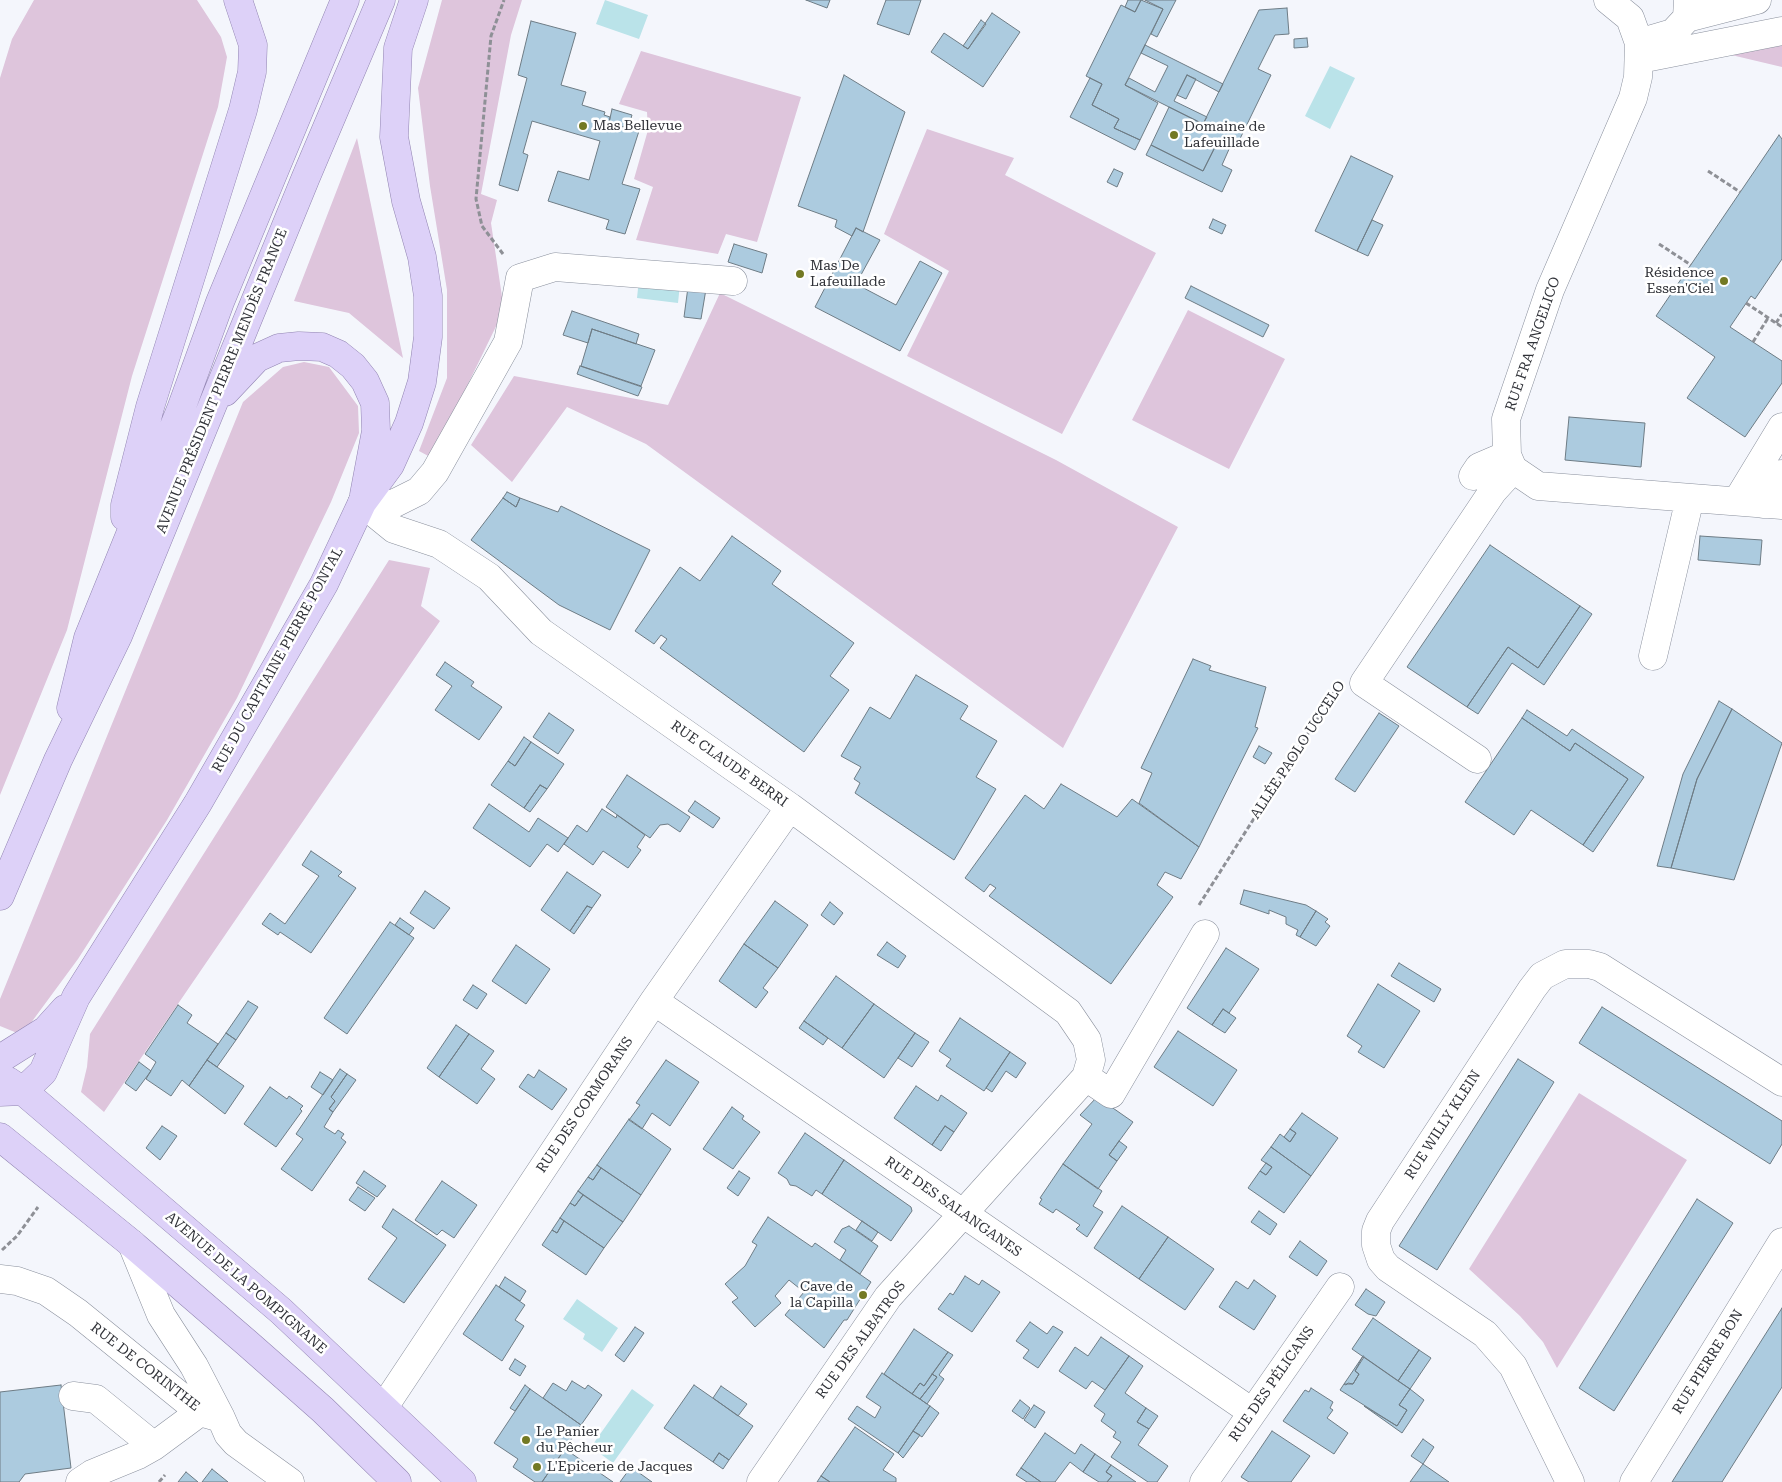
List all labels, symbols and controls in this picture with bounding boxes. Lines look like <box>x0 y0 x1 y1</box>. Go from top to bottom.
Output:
place label: Mas Bellevue <box>593 118 682 134</box>
place label: Domaine de Lafeuillade <box>1184 119 1265 152</box>
marker: Mas Bellevue <box>577 120 589 132</box>
marker: Domaine de Lafeuillade <box>1168 129 1180 141</box>
street label: AVENUE PRÉSIDENT PIERRE MENDÈS FRANCE <box>153 226 291 536</box>
place label: Mas De Lafeuillade <box>810 258 885 290</box>
place label: Résidence Essen'Ciel <box>1644 265 1714 298</box>
marker: Mas De Lafeuillade <box>794 268 806 280</box>
street label: RUE FRA ANGELICO <box>1502 275 1564 413</box>
marker: Résidence Essen'Ciel <box>1718 275 1730 287</box>
street label: RUE DU CAPITAINE PIERRE PONTAL <box>209 545 347 775</box>
street label: ALLÉE PAOLO UCCELO <box>1247 678 1349 822</box>
street label: RUE CLAUDE BERRI <box>667 717 791 811</box>
street label: RUE DES CORMORANS <box>533 1034 637 1176</box>
street label: RUE WILLY KLEIN <box>1401 1067 1485 1183</box>
street label: RUE DES SALANGANES <box>881 1153 1025 1261</box>
street label: AVENUE DE LA POMPIGNANE <box>162 1208 330 1358</box>
street label: RUE DES ALBATROS <box>813 1278 909 1402</box>
place label: Cave de la Capilla <box>790 1279 853 1311</box>
marker: Cave de la Capilla <box>857 1289 869 1301</box>
street label: RUE PIERRE BON <box>1669 1307 1747 1417</box>
street label: RUE DE CORINTHE <box>87 1319 203 1415</box>
street label: RUE DES PÉLICANS <box>1226 1323 1318 1445</box>
place label: Le Panier du Pêcheur <box>536 1424 613 1456</box>
marker: Le Panier du Pêcheur <box>520 1434 532 1446</box>
place label: L'Epicerie de Jacques <box>547 1459 692 1475</box>
marker: L'Epicerie de Jacques <box>531 1461 543 1473</box>

